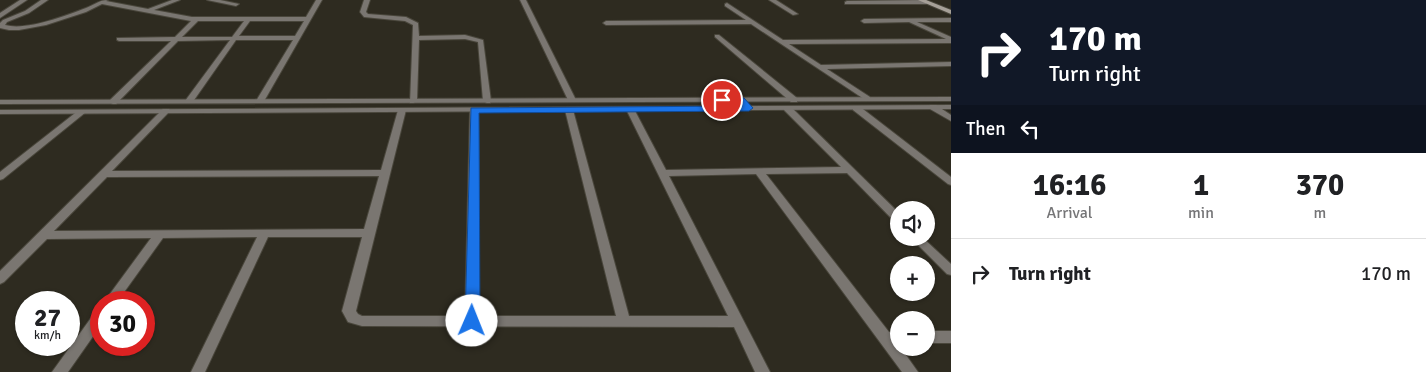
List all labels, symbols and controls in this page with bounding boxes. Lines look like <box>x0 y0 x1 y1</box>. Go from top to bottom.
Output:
text: 170 m <box>1049 17 1142 60</box>
icon: right <box>966 20 1031 85</box>
text: Turn right <box>1049 60 1141 87</box>
pin <box>701 79 743 121</box>
icon: arrive <box>708 86 736 114</box>
icon: left <box>1016 115 1044 143</box>
text: Then <box>966 117 1006 141</box>
text: 16:16 <box>1033 167 1106 204</box>
text: 1 <box>1193 167 1209 204</box>
text: 370 <box>1296 167 1344 204</box>
map controls <box>890 201 935 356</box>
button: sound <box>890 201 935 246</box>
text: Arrival <box>1046 203 1093 223</box>
text: min <box>1188 203 1214 223</box>
text: m <box>1314 203 1326 223</box>
button: + <box>890 256 935 301</box>
icon: right <box>966 260 994 288</box>
text: Turn right <box>1009 262 1091 286</box>
text: 170 m <box>1361 262 1411 286</box>
speed limit sign: 30 <box>90 291 155 356</box>
position arrow <box>445 294 497 346</box>
text: 27 <box>34 302 61 333</box>
button: − <box>890 311 935 356</box>
text: km/h <box>34 328 61 343</box>

